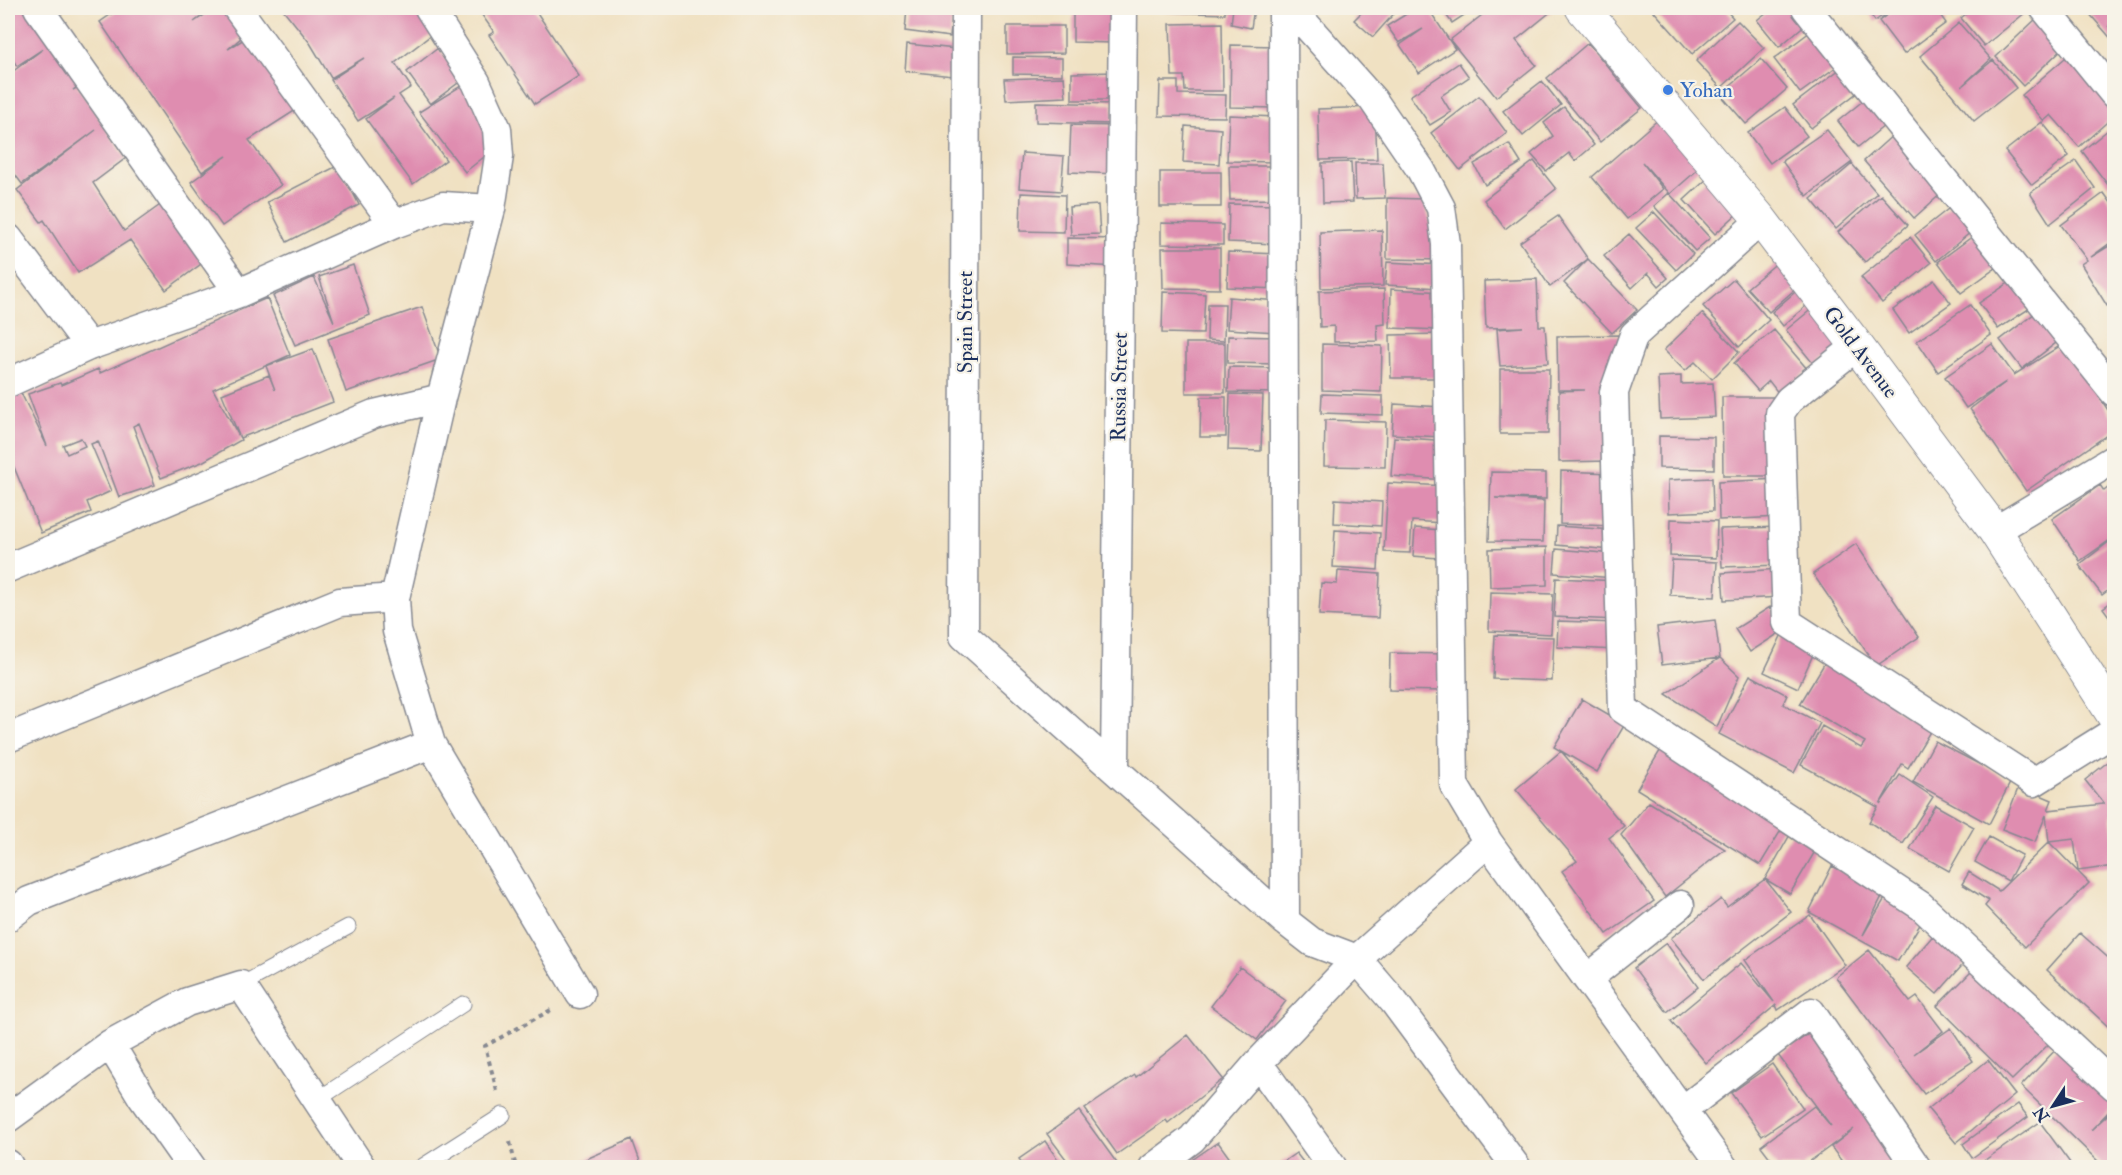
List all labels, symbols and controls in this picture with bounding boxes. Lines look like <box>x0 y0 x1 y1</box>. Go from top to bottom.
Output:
place label: Yohan <box>1680 77 1733 104</box>
marker: Yohan <box>1661 83 1675 97</box>
street label: Spain Street <box>952 271 979 373</box>
street label: Gold Avenue <box>1817 301 1904 404</box>
street label: Russia Street <box>1105 332 1134 442</box>
north arrow <box>2023 1076 2083 1136</box>
text: N <box>2029 1102 2055 1127</box>

